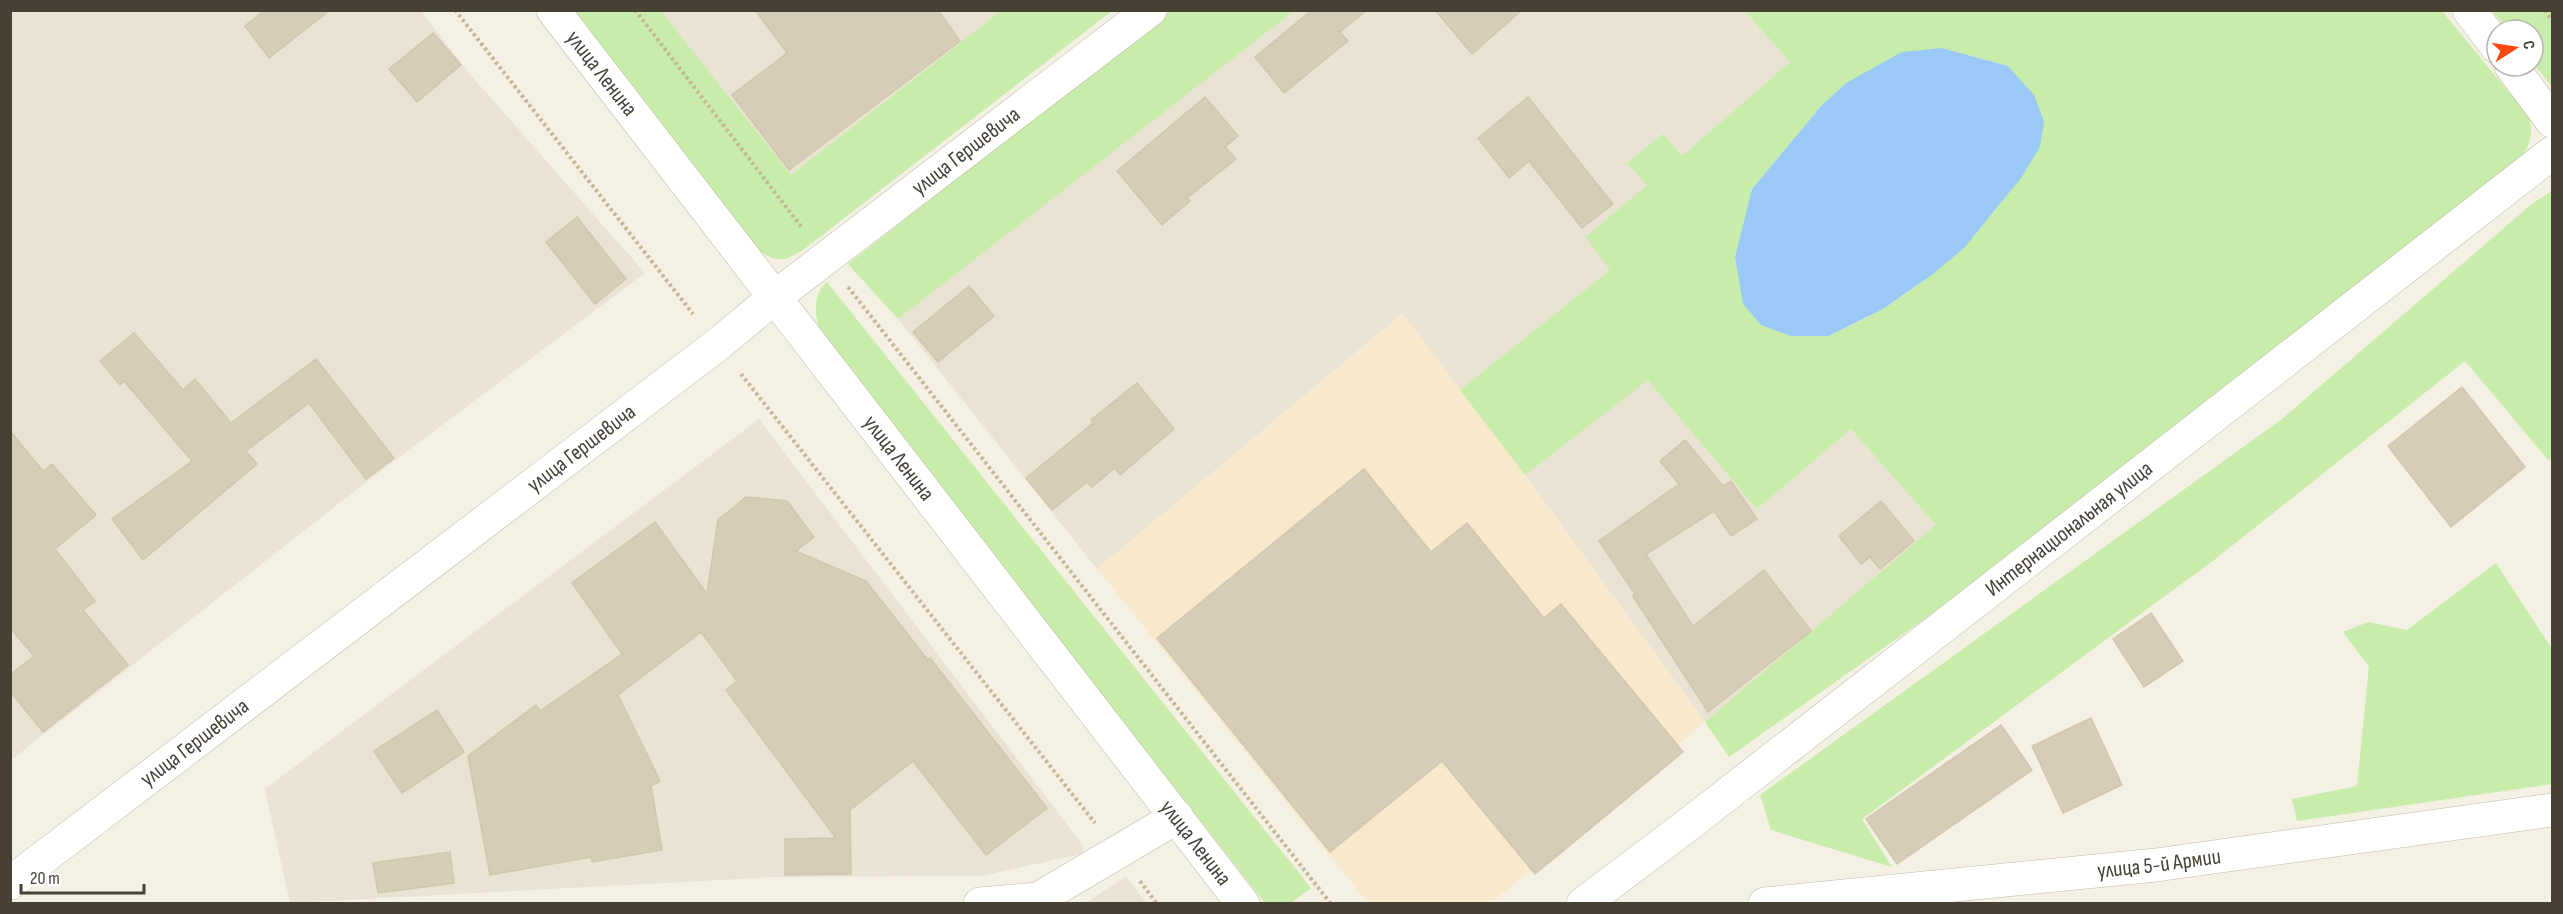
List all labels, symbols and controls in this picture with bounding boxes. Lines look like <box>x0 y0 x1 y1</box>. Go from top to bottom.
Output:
north arrow <box>2485 18 2545 78</box>
street label: улица Ленина <box>560 25 643 122</box>
text: С <box>2518 39 2538 51</box>
street label: улица Гершевича <box>906 101 1025 201</box>
street label: улица Гершевича <box>522 398 641 498</box>
street label: улица Ленина <box>857 410 940 506</box>
street label: Интернациональная улица <box>1980 455 2158 602</box>
street label: улица Гершевича <box>135 693 254 792</box>
street label: улица Ленина <box>1154 795 1237 891</box>
street label: улица 5-й Армии <box>2096 843 2222 884</box>
scale bar <box>21 857 144 895</box>
text: 20 m <box>30 868 60 889</box>

